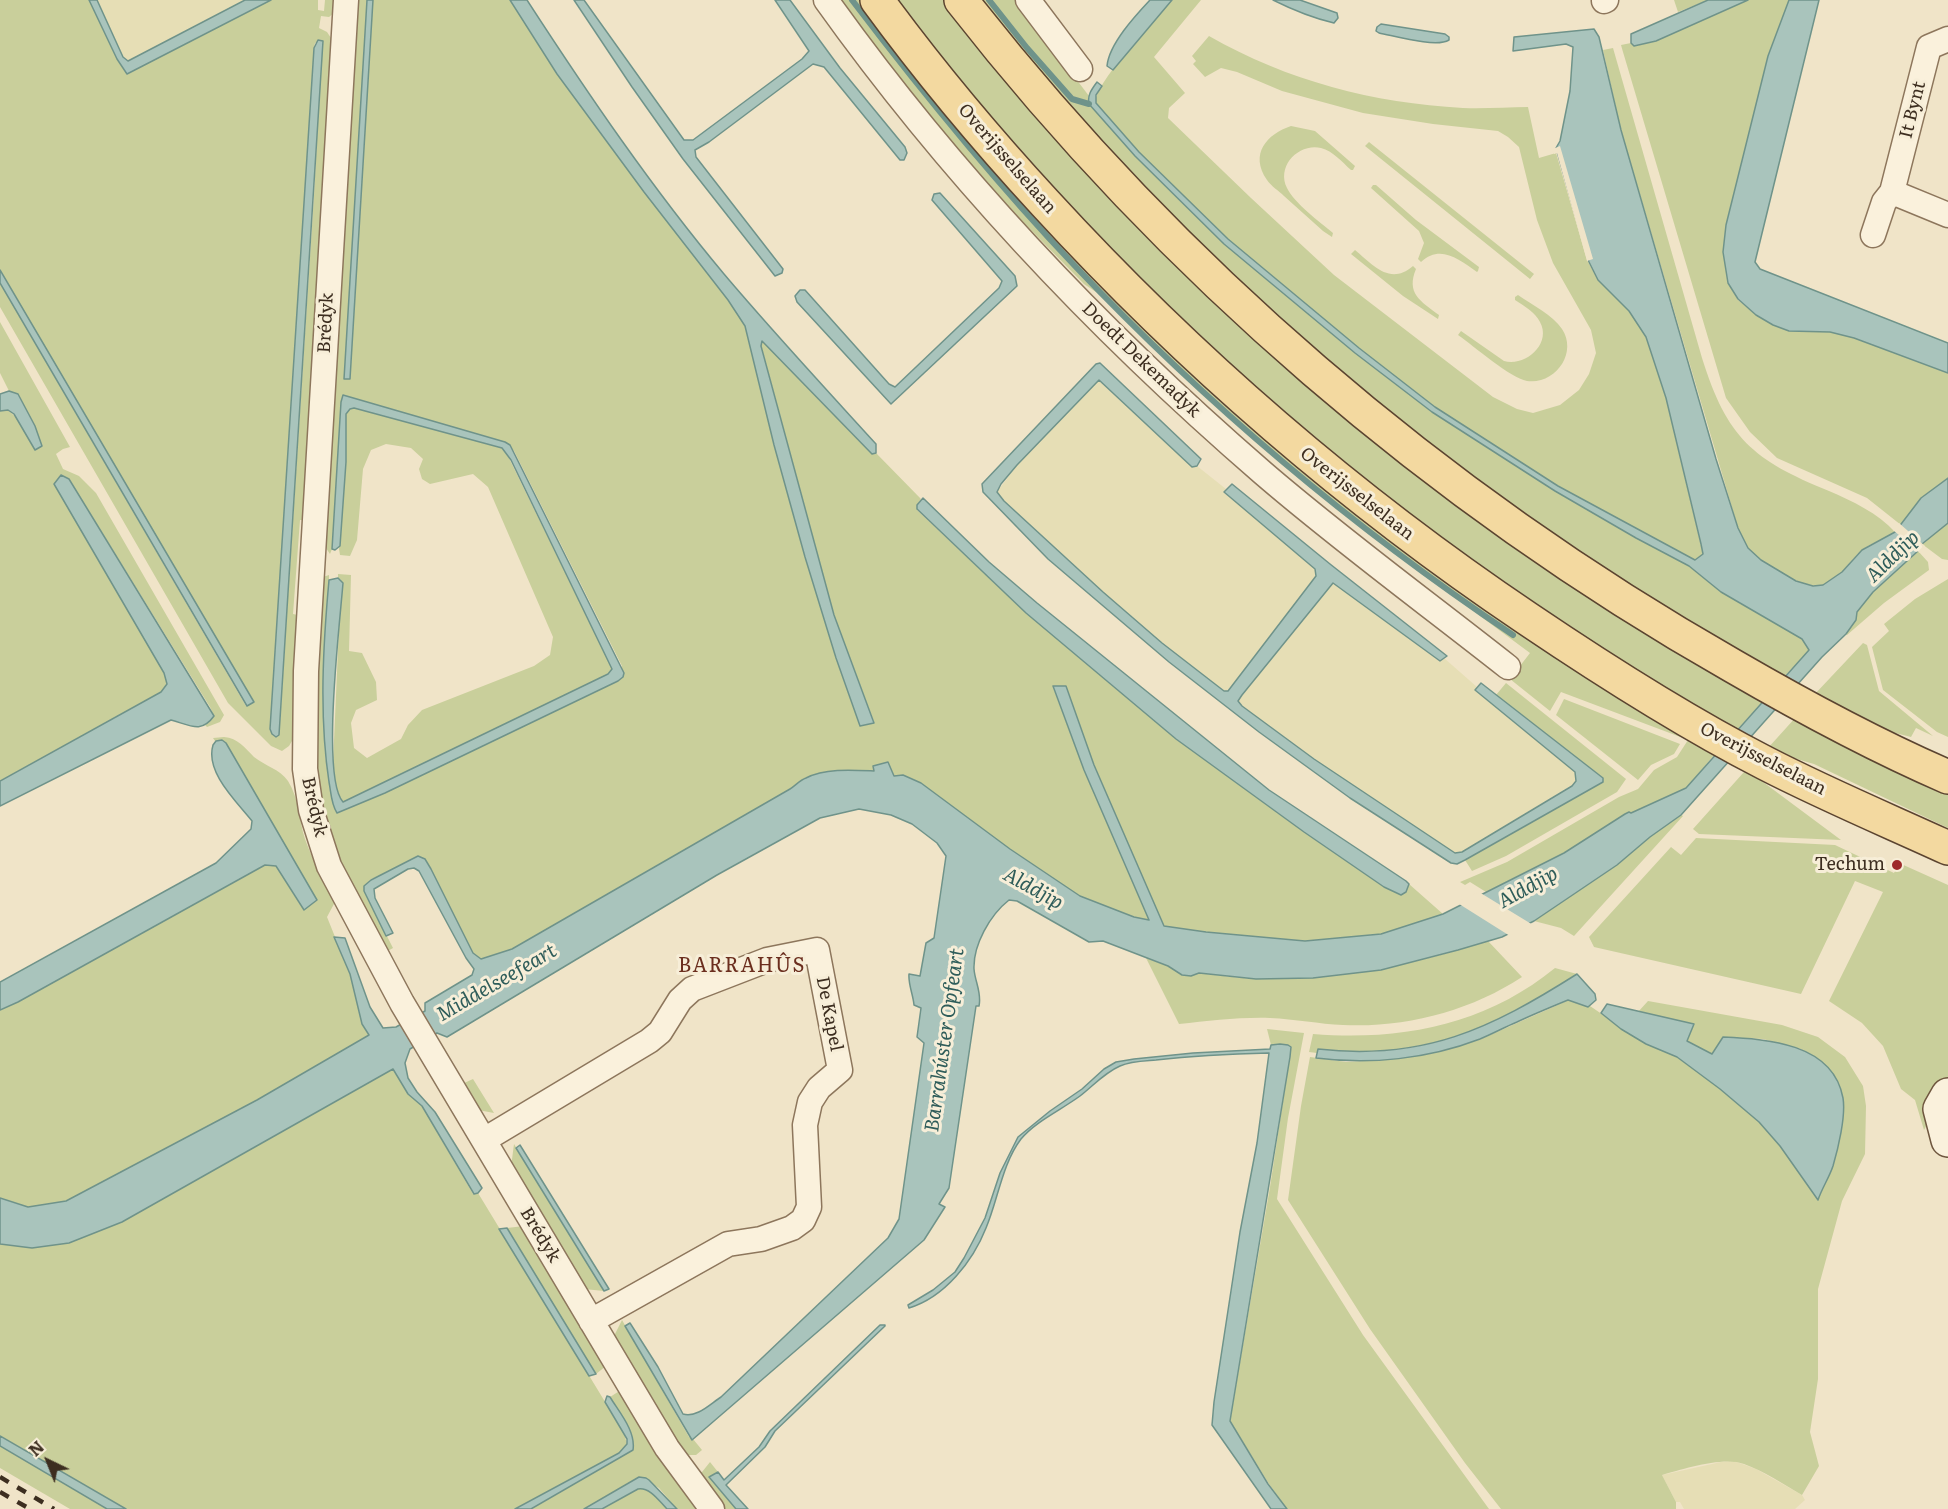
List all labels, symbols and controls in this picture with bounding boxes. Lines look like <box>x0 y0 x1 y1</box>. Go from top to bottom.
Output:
street label: It Bynt <box>1895 79 1931 141</box>
street label: Overijsselselaan <box>953 100 1061 218</box>
street label: Brédyk <box>314 292 338 354</box>
street label: Doedt Dekemadyk <box>1077 298 1205 422</box>
street label: Overijsselselaan <box>1296 443 1418 545</box>
water label: Alddjip <box>1861 526 1925 588</box>
street label: Overijsselselaan <box>1696 718 1830 800</box>
street label: Brédyk <box>297 775 331 839</box>
place label: Techum <box>1814 854 1885 876</box>
marker: Techum <box>1890 858 1904 872</box>
water label: Alddjip <box>1494 862 1562 914</box>
water label: Alddjip <box>999 863 1067 915</box>
water label: Middelseefeart <box>433 939 561 1027</box>
water label: Barrahúster Opfeart <box>920 946 970 1134</box>
district label: BARRAHÛS <box>678 954 806 978</box>
street label: De Kapel <box>811 975 847 1053</box>
street label: Brédyk <box>515 1203 565 1267</box>
north arrow <box>18 1431 78 1491</box>
text: N <box>23 1434 49 1461</box>

